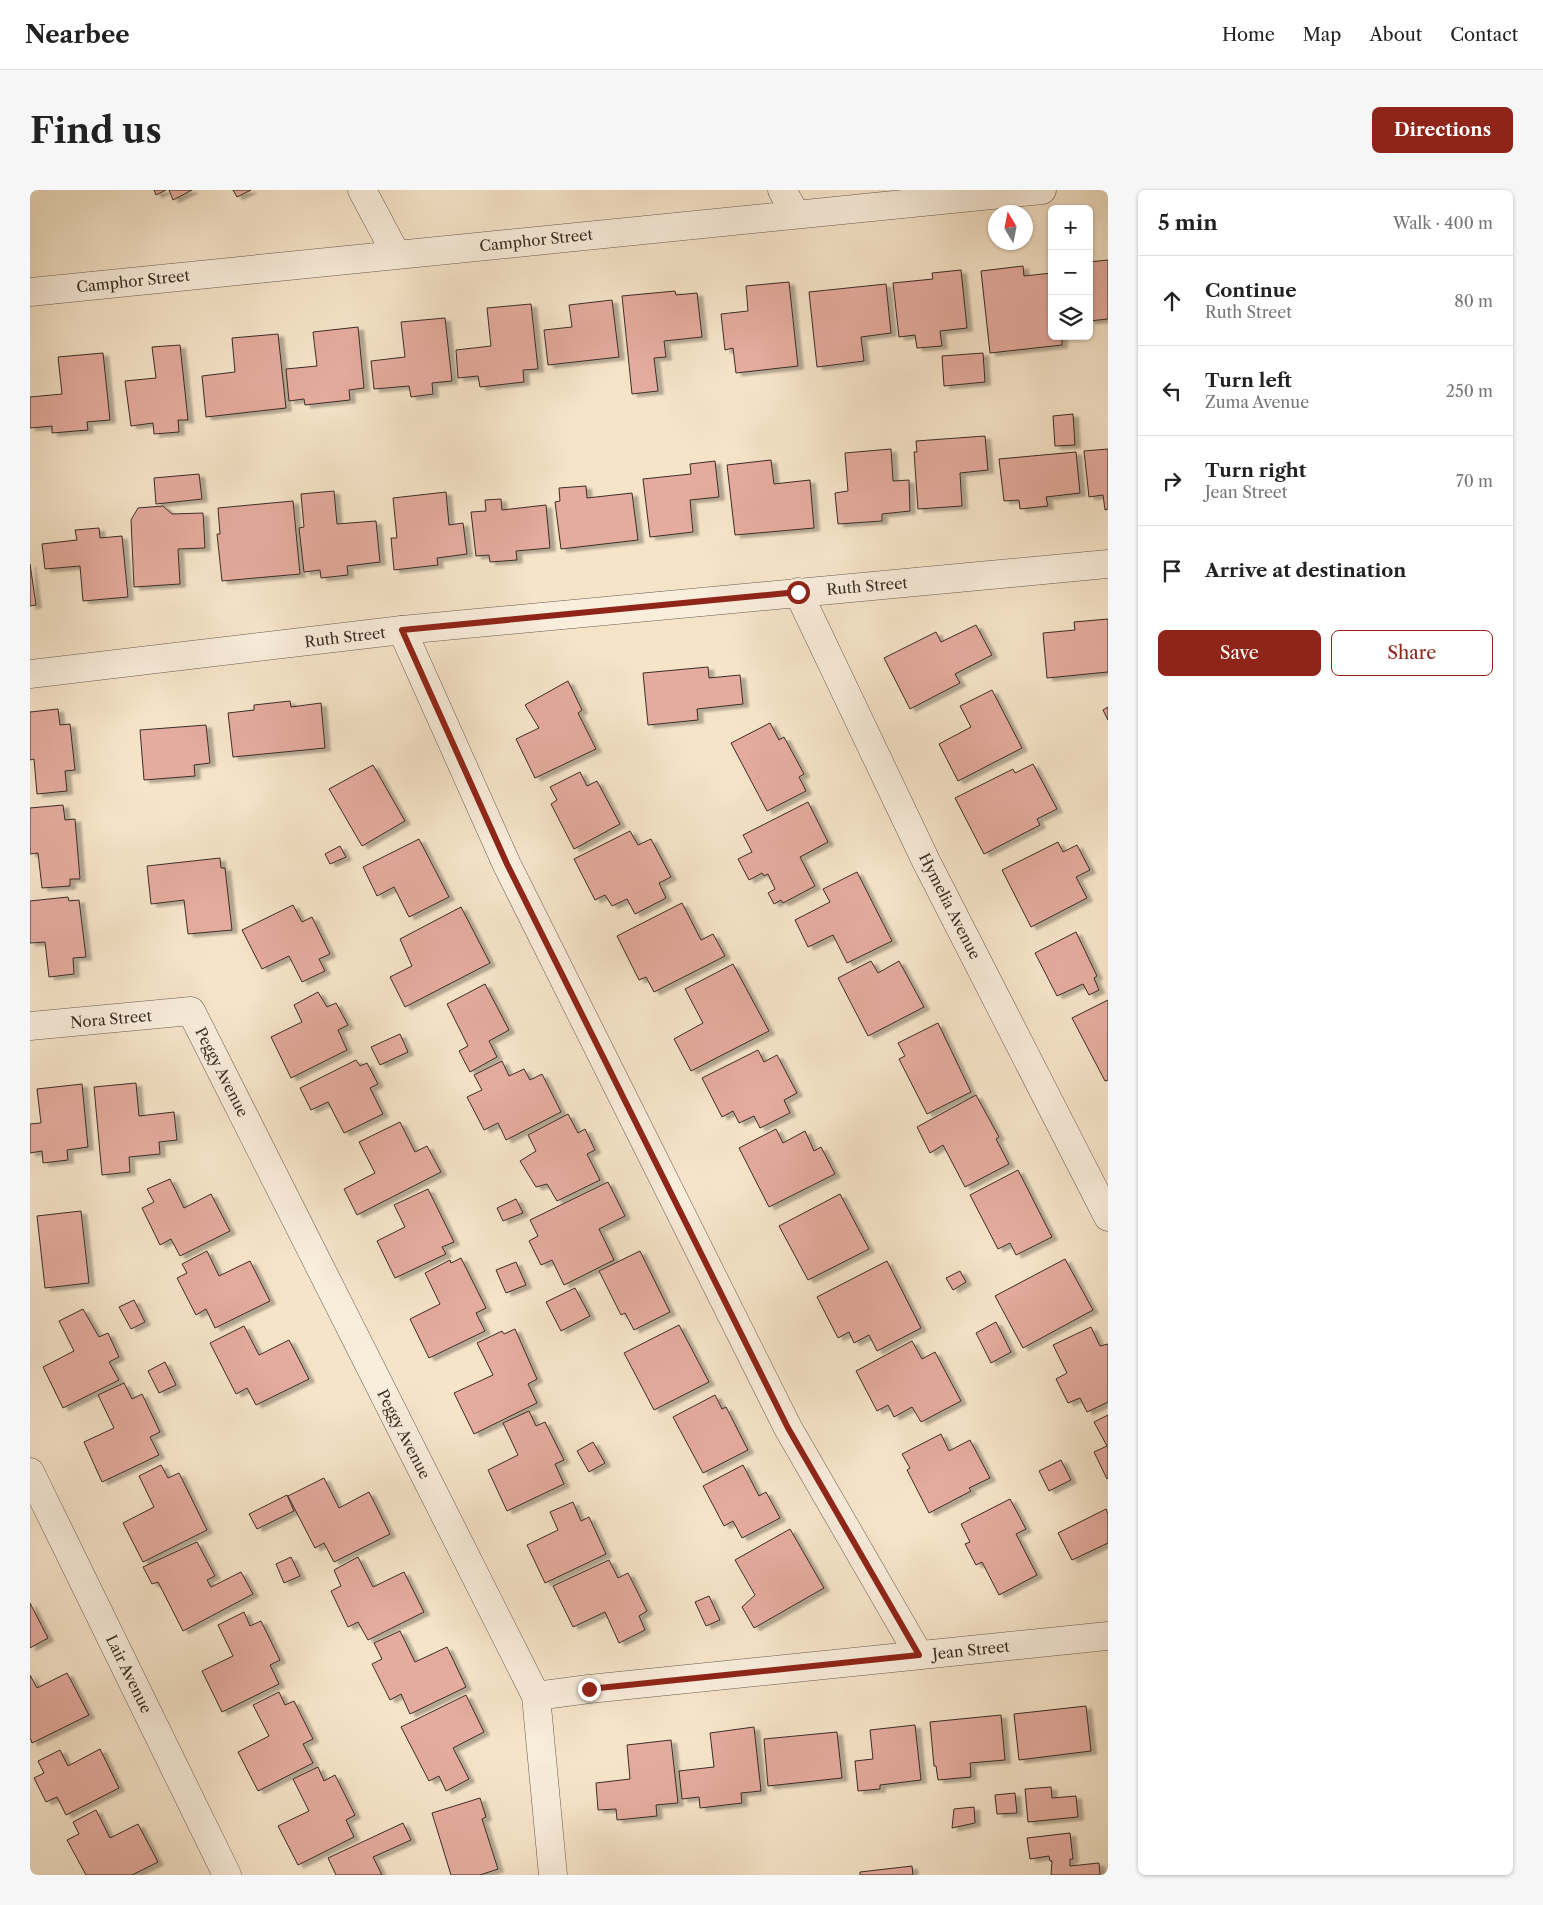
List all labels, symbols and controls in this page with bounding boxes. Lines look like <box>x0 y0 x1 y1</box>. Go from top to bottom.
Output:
text: Nearbee <box>25 20 130 49</box>
text: Home <box>1222 24 1275 46</box>
text: Map <box>1303 24 1341 46</box>
text: About <box>1369 24 1422 46</box>
text: Contact <box>1450 24 1518 46</box>
button: Directions <box>1372 107 1513 153</box>
text: Find us <box>30 109 162 152</box>
north arrow <box>988 205 1033 250</box>
map controls <box>1048 205 1093 340</box>
button: + <box>1048 205 1093 250</box>
text: 5 min <box>1158 210 1218 235</box>
text: Walk · 400 m <box>1393 213 1493 233</box>
street label: Camphor Street <box>478 225 594 255</box>
button: − <box>1048 250 1093 295</box>
street label: Camphor Street <box>75 266 191 296</box>
text: Continue <box>1205 279 1297 302</box>
icon: ahead <box>1158 287 1186 315</box>
text: 80 m <box>1454 291 1493 311</box>
button: layers <box>1048 295 1093 340</box>
text: Ruth Street <box>1205 302 1292 322</box>
text: Turn left <box>1205 369 1292 392</box>
icon: left <box>1158 377 1186 405</box>
text: 250 m <box>1446 381 1493 401</box>
text: Zuma Avenue <box>1205 392 1309 412</box>
text: Turn right <box>1205 459 1306 482</box>
icon: right <box>1158 467 1186 495</box>
text: 70 m <box>1456 471 1493 491</box>
text: Jean Street <box>1205 482 1288 502</box>
icon: arrive <box>1158 557 1186 585</box>
text: Arrive at destination <box>1205 559 1406 582</box>
street label: Ruth Street <box>826 573 909 599</box>
route start <box>787 581 810 604</box>
street label: Ruth Street <box>303 623 387 651</box>
button: Save <box>1158 630 1321 676</box>
button: Share <box>1331 630 1493 676</box>
street label: Hymelia Avenue <box>915 850 985 962</box>
street label: Nora Street <box>69 1006 153 1032</box>
street label: Peggy Avenue <box>191 1024 253 1120</box>
street label: Peggy Avenue <box>373 1386 435 1482</box>
street label: Lair Avenue <box>102 1632 156 1716</box>
street label: Jean Street <box>930 1636 1011 1664</box>
route end <box>578 1678 601 1701</box>

